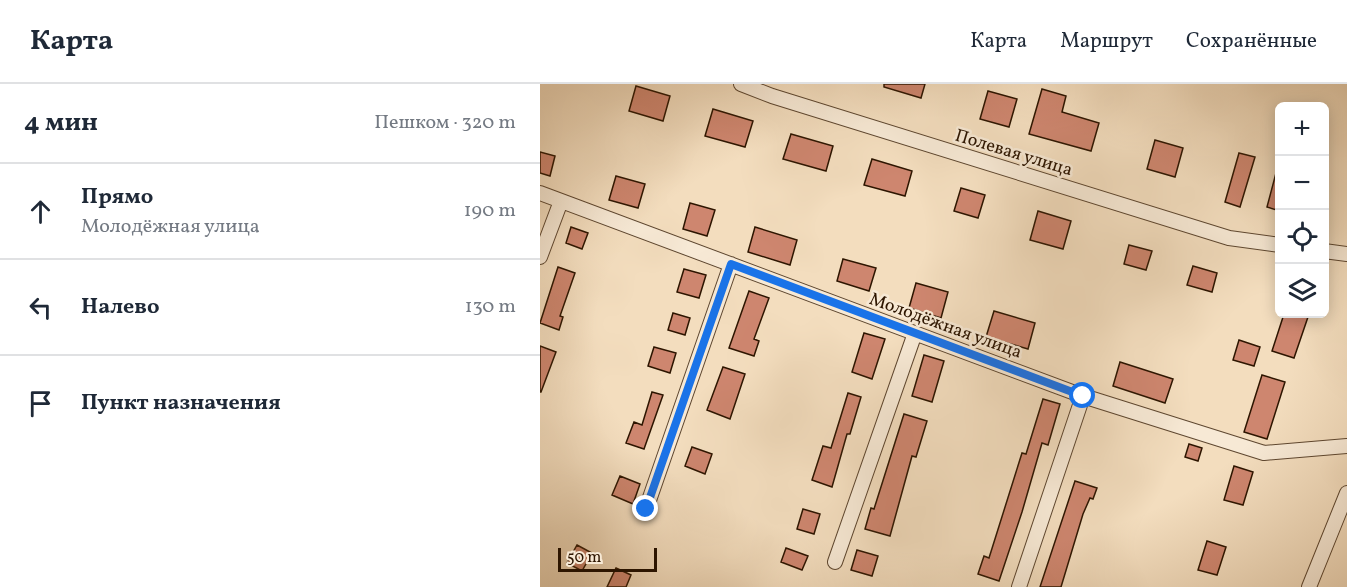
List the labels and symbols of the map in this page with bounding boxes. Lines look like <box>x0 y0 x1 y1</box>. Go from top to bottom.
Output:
street label: Полевая улица <box>952 124 1076 183</box>
street label: Молодёжная улица <box>866 287 1025 366</box>
route start <box>1069 382 1095 408</box>
route end <box>632 495 658 521</box>
scale bar <box>558 545 657 572</box>

